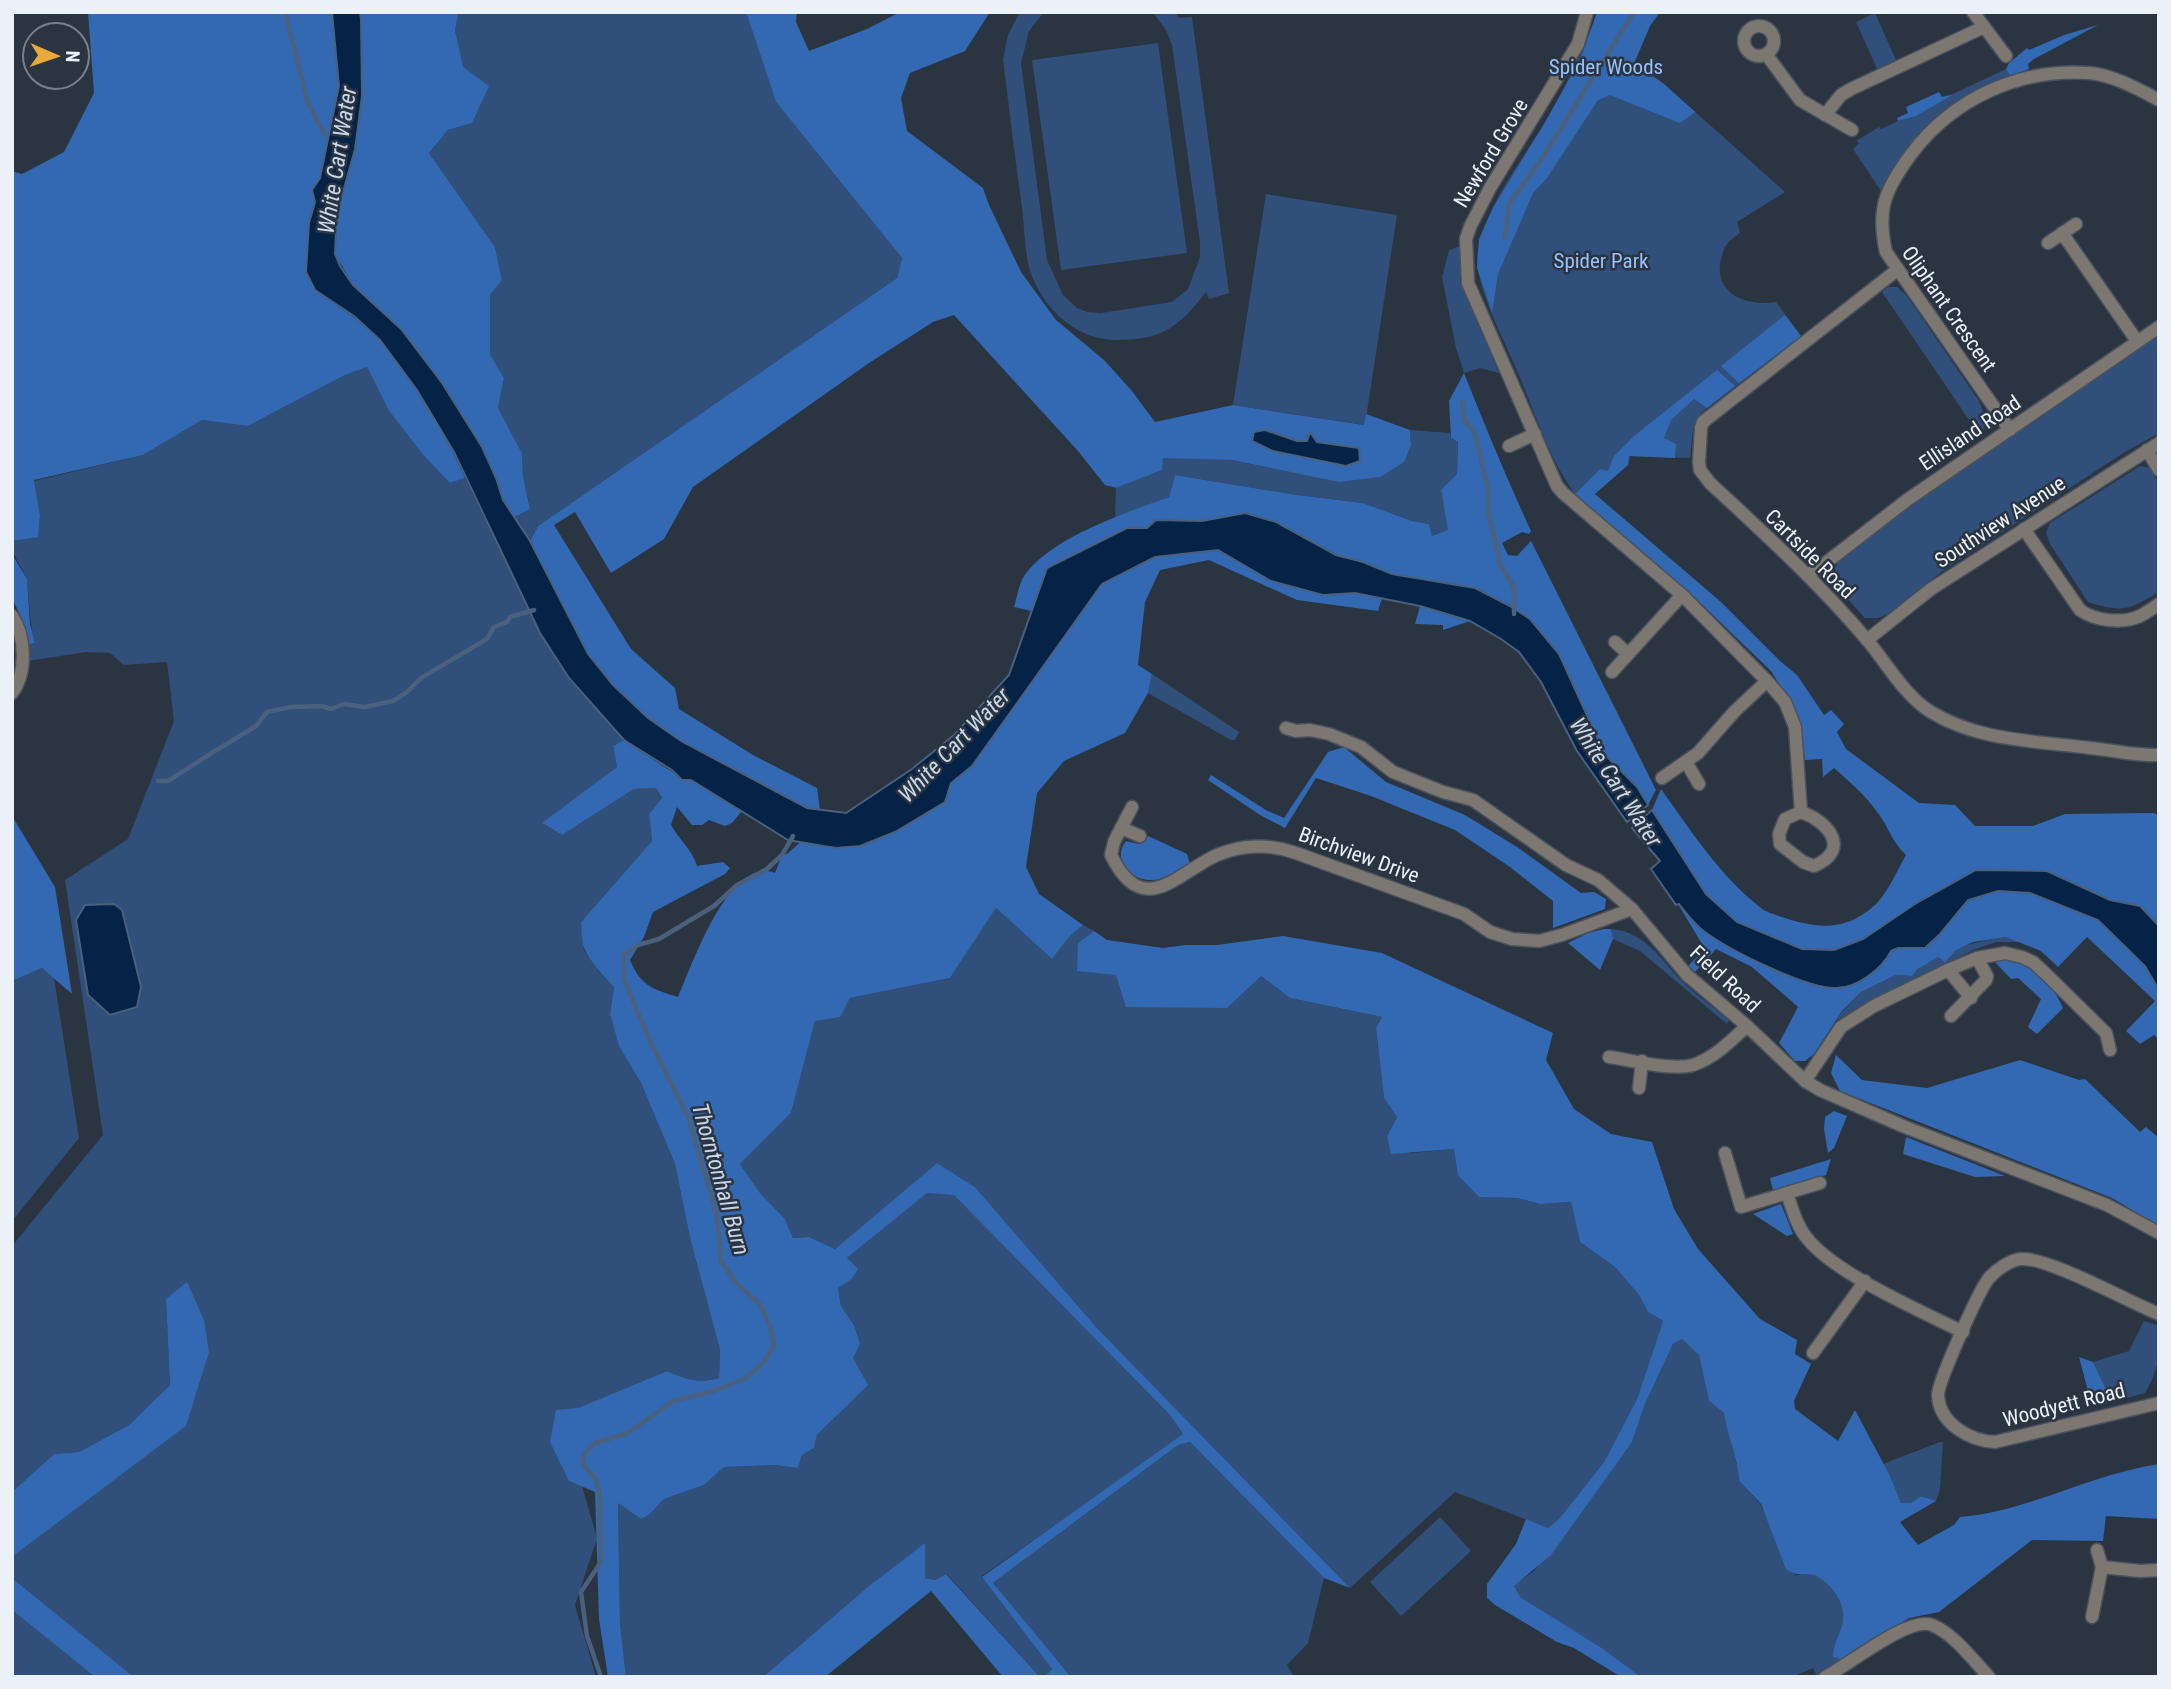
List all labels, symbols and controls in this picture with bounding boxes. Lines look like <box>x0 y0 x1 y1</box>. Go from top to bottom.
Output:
north arrow <box>21 21 91 91</box>
text: N <box>61 50 84 63</box>
park label: Spider Woods <box>1549 55 1663 79</box>
water label: White Cart Water <box>313 83 363 236</box>
street label: Newford Grove <box>1449 94 1533 212</box>
street label: Oliphant Crescent <box>1897 242 2001 376</box>
park label: Spider Park <box>1554 249 1649 273</box>
street label: Ellisland Road <box>1915 390 2025 476</box>
street label: Southview Avenue <box>1930 471 2070 573</box>
street label: Cartside Road <box>1760 504 1860 604</box>
water label: White Cart Water <box>893 682 1017 808</box>
water label: White Cart Water <box>1564 712 1668 853</box>
street label: Birchview Drive <box>1296 822 1423 888</box>
street label: Field Road <box>1685 941 1765 1017</box>
water label: Thorntonhall Burn <box>686 1100 755 1258</box>
street label: Woodyett Road <box>2000 1378 2128 1432</box>

